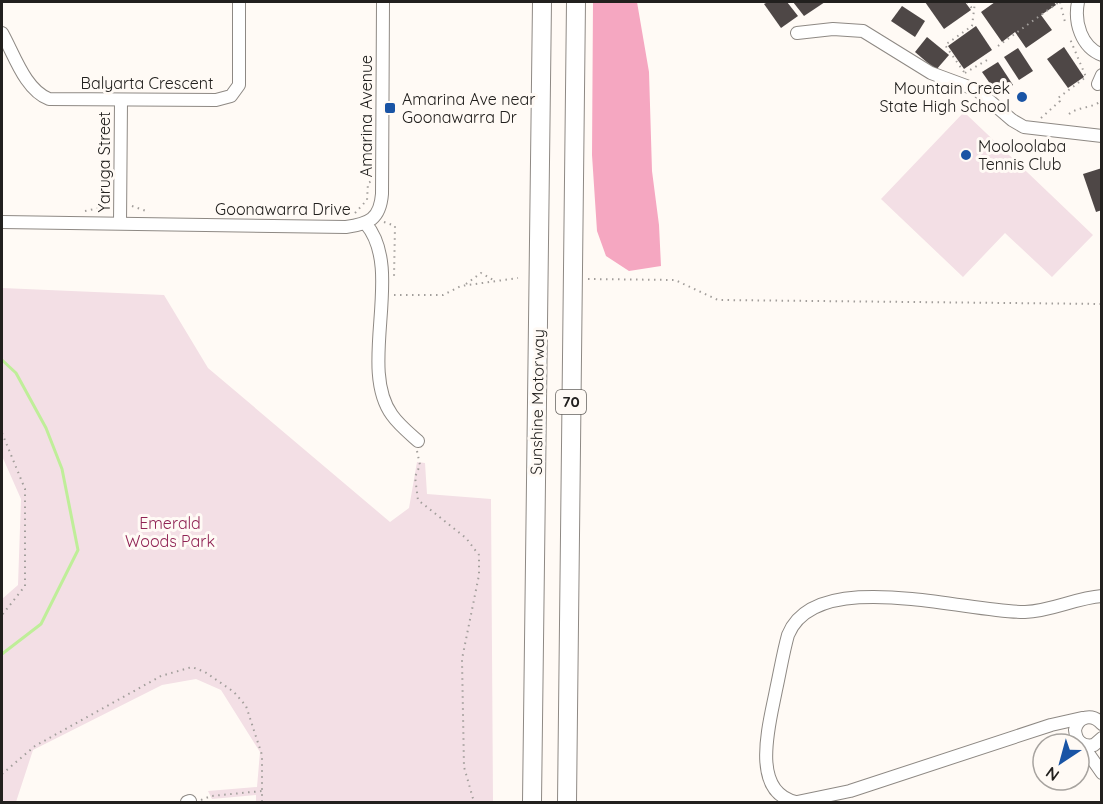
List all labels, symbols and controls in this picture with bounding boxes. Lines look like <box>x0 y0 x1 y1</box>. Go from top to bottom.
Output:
street label: Amarina Avenue <box>356 55 376 177</box>
street label: Balyarta Crescent <box>81 73 213 93</box>
place label: Mountain Creek State High School <box>879 78 1010 116</box>
place label: Amarina Ave near Goonawarra Dr <box>402 89 535 127</box>
marker: Mountain Creek State High School <box>1015 90 1029 104</box>
marker: Amarina Ave near Goonawarra Dr <box>383 101 397 115</box>
street label: Yaruga Street <box>94 112 114 212</box>
place label: Mooloolaba Tennis Club <box>978 136 1066 174</box>
marker: Mooloolaba Tennis Club <box>959 148 973 162</box>
street label: Goonawarra Drive <box>215 199 351 219</box>
street label: Sunshine Motorway <box>526 329 548 475</box>
road number: 70 <box>556 390 586 414</box>
park label: Emerald Woods Park <box>125 513 215 551</box>
north arrow <box>1031 732 1091 792</box>
text: N <box>1042 763 1063 786</box>

